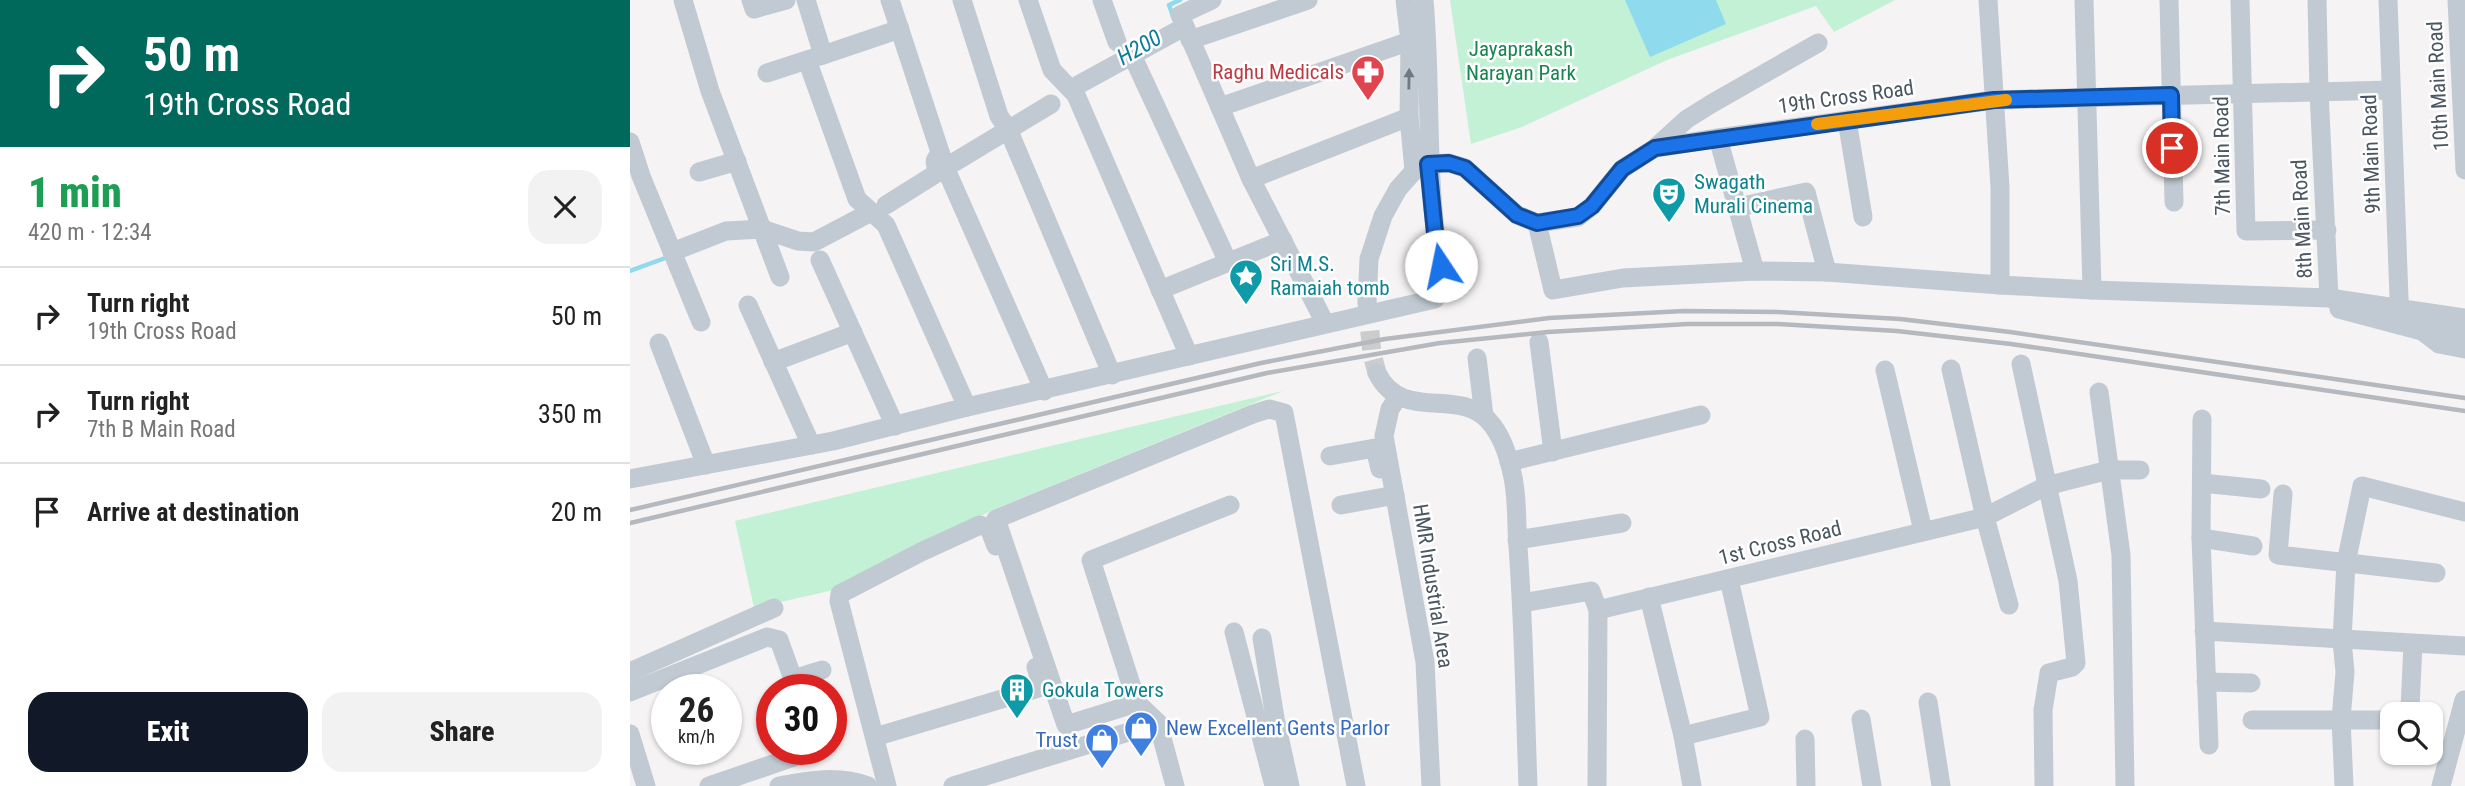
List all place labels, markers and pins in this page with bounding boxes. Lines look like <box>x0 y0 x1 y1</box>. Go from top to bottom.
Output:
pharmacy icon: Raghu Medicals <box>1349 53 1387 102</box>
place label: Raghu Medicals <box>1212 60 1344 84</box>
pin <box>2142 118 2202 178</box>
place label: Swagath Murali Cinema <box>1694 170 1813 218</box>
theatre icon: Swagath Murali Cinema <box>1650 175 1688 224</box>
place label: Sri M.S. Ramaiah tomb <box>1270 252 1390 300</box>
place icon: Sri M.S. Ramaiah tomb <box>1227 257 1265 306</box>
building icon: Gokula Towers <box>998 671 1036 720</box>
place label: Gokula Towers <box>1042 678 1164 702</box>
shop icon: New Excellent Gents Parlor <box>1122 709 1160 758</box>
place label: New Excellent Gents Parlor <box>1166 716 1390 740</box>
shop icon: Trust <box>1083 721 1121 770</box>
place label: Trust <box>1035 728 1078 752</box>

